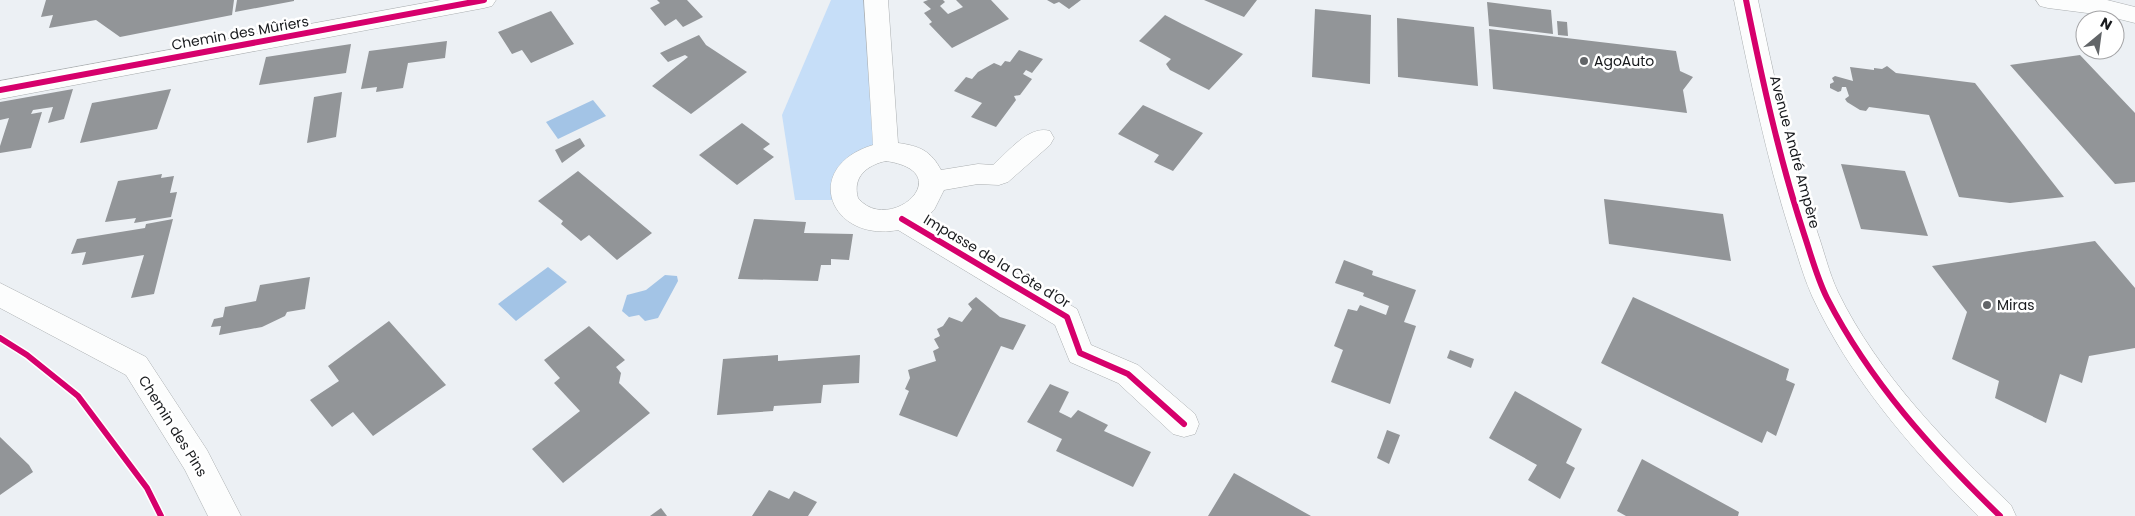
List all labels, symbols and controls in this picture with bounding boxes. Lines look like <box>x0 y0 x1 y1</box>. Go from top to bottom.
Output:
north arrow <box>2075 10 2125 60</box>
street label: Chemin des Mûriers <box>170 11 310 55</box>
text: N <box>2097 12 2116 35</box>
place label: AgoAuto <box>1594 51 1654 71</box>
marker: AgoAuto <box>1578 55 1590 67</box>
street label: Avenue André Ampère <box>1765 73 1825 231</box>
street label: Impasse de la Côte d'Or <box>920 209 1074 313</box>
place label: Miras <box>1997 295 2035 315</box>
marker: Miras <box>1981 299 1993 311</box>
street label: Chemin des Pins <box>134 372 212 480</box>

